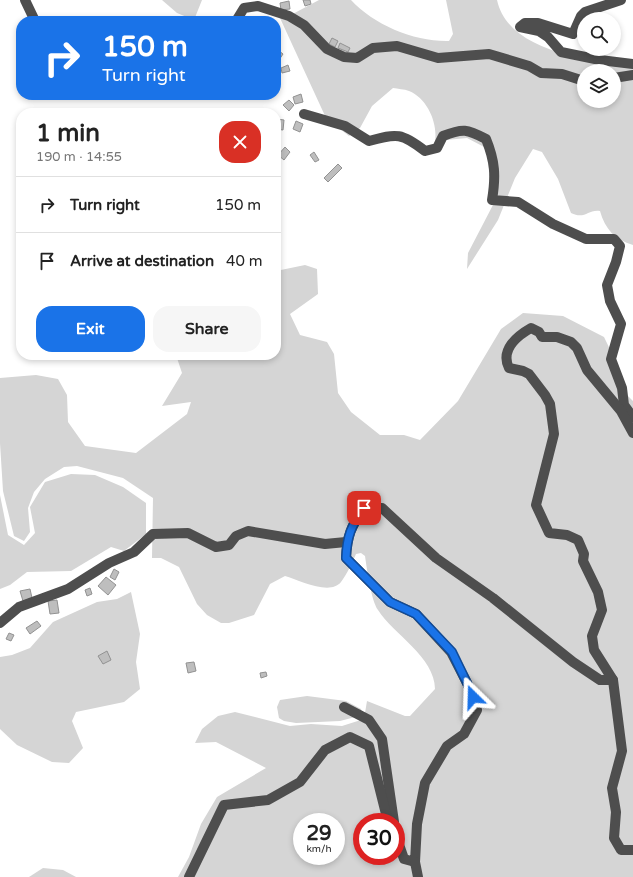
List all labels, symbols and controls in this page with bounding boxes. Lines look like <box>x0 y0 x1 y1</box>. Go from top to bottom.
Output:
map controls <box>577 12 621 108</box>
button: search <box>577 12 621 56</box>
text: 150 m <box>102 30 188 64</box>
icon: right <box>36 32 88 84</box>
text: Turn right <box>102 64 186 86</box>
button: layers <box>577 64 621 108</box>
text: 1 min <box>36 119 100 148</box>
button: close <box>219 121 261 163</box>
text: 190 m · 14:55 <box>36 149 122 165</box>
icon: right <box>36 194 58 216</box>
text: Turn right <box>70 196 140 214</box>
text: 150 m <box>215 196 261 214</box>
icon: arrive <box>36 250 58 272</box>
text: Arrive at destination <box>70 252 214 270</box>
text: 40 m <box>226 252 263 270</box>
button: Exit <box>36 306 145 352</box>
button: Share <box>153 306 261 352</box>
pin <box>347 491 381 525</box>
icon: arrive <box>353 497 375 519</box>
position arrow <box>452 676 494 718</box>
speed limit sign: 30 <box>353 813 405 865</box>
text: 29 <box>306 822 332 846</box>
text: km/h <box>306 843 332 855</box>

